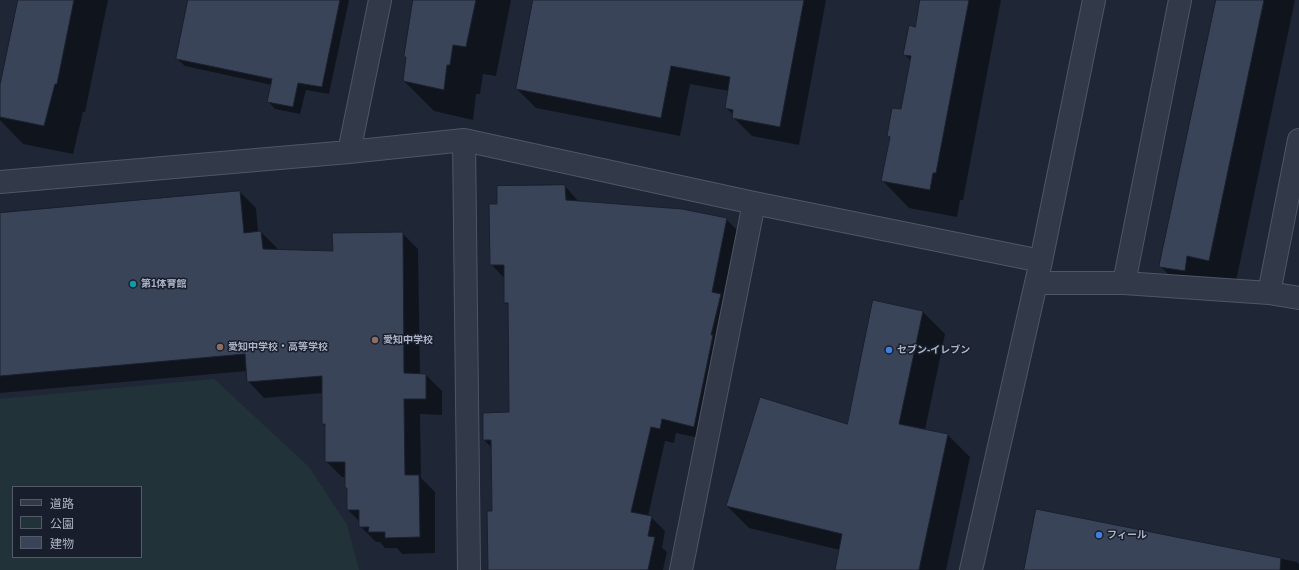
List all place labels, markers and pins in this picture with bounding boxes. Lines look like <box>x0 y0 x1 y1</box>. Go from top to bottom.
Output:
place label: 第1体育館 <box>141 278 187 290</box>
marker: 第1体育館 <box>128 279 138 289</box>
place label: 愛知中学校 <box>383 334 433 346</box>
marker: 愛知中学校 <box>370 335 380 345</box>
place label: 愛知中学校・高等学校 <box>228 341 328 353</box>
marker: 愛知中学校・高等学校 <box>215 342 225 352</box>
place label: セブン-イレブン <box>897 344 970 356</box>
marker: セブン-イレブン <box>884 345 894 355</box>
place label: フィール <box>1107 529 1147 541</box>
marker: フィール <box>1094 530 1104 540</box>

